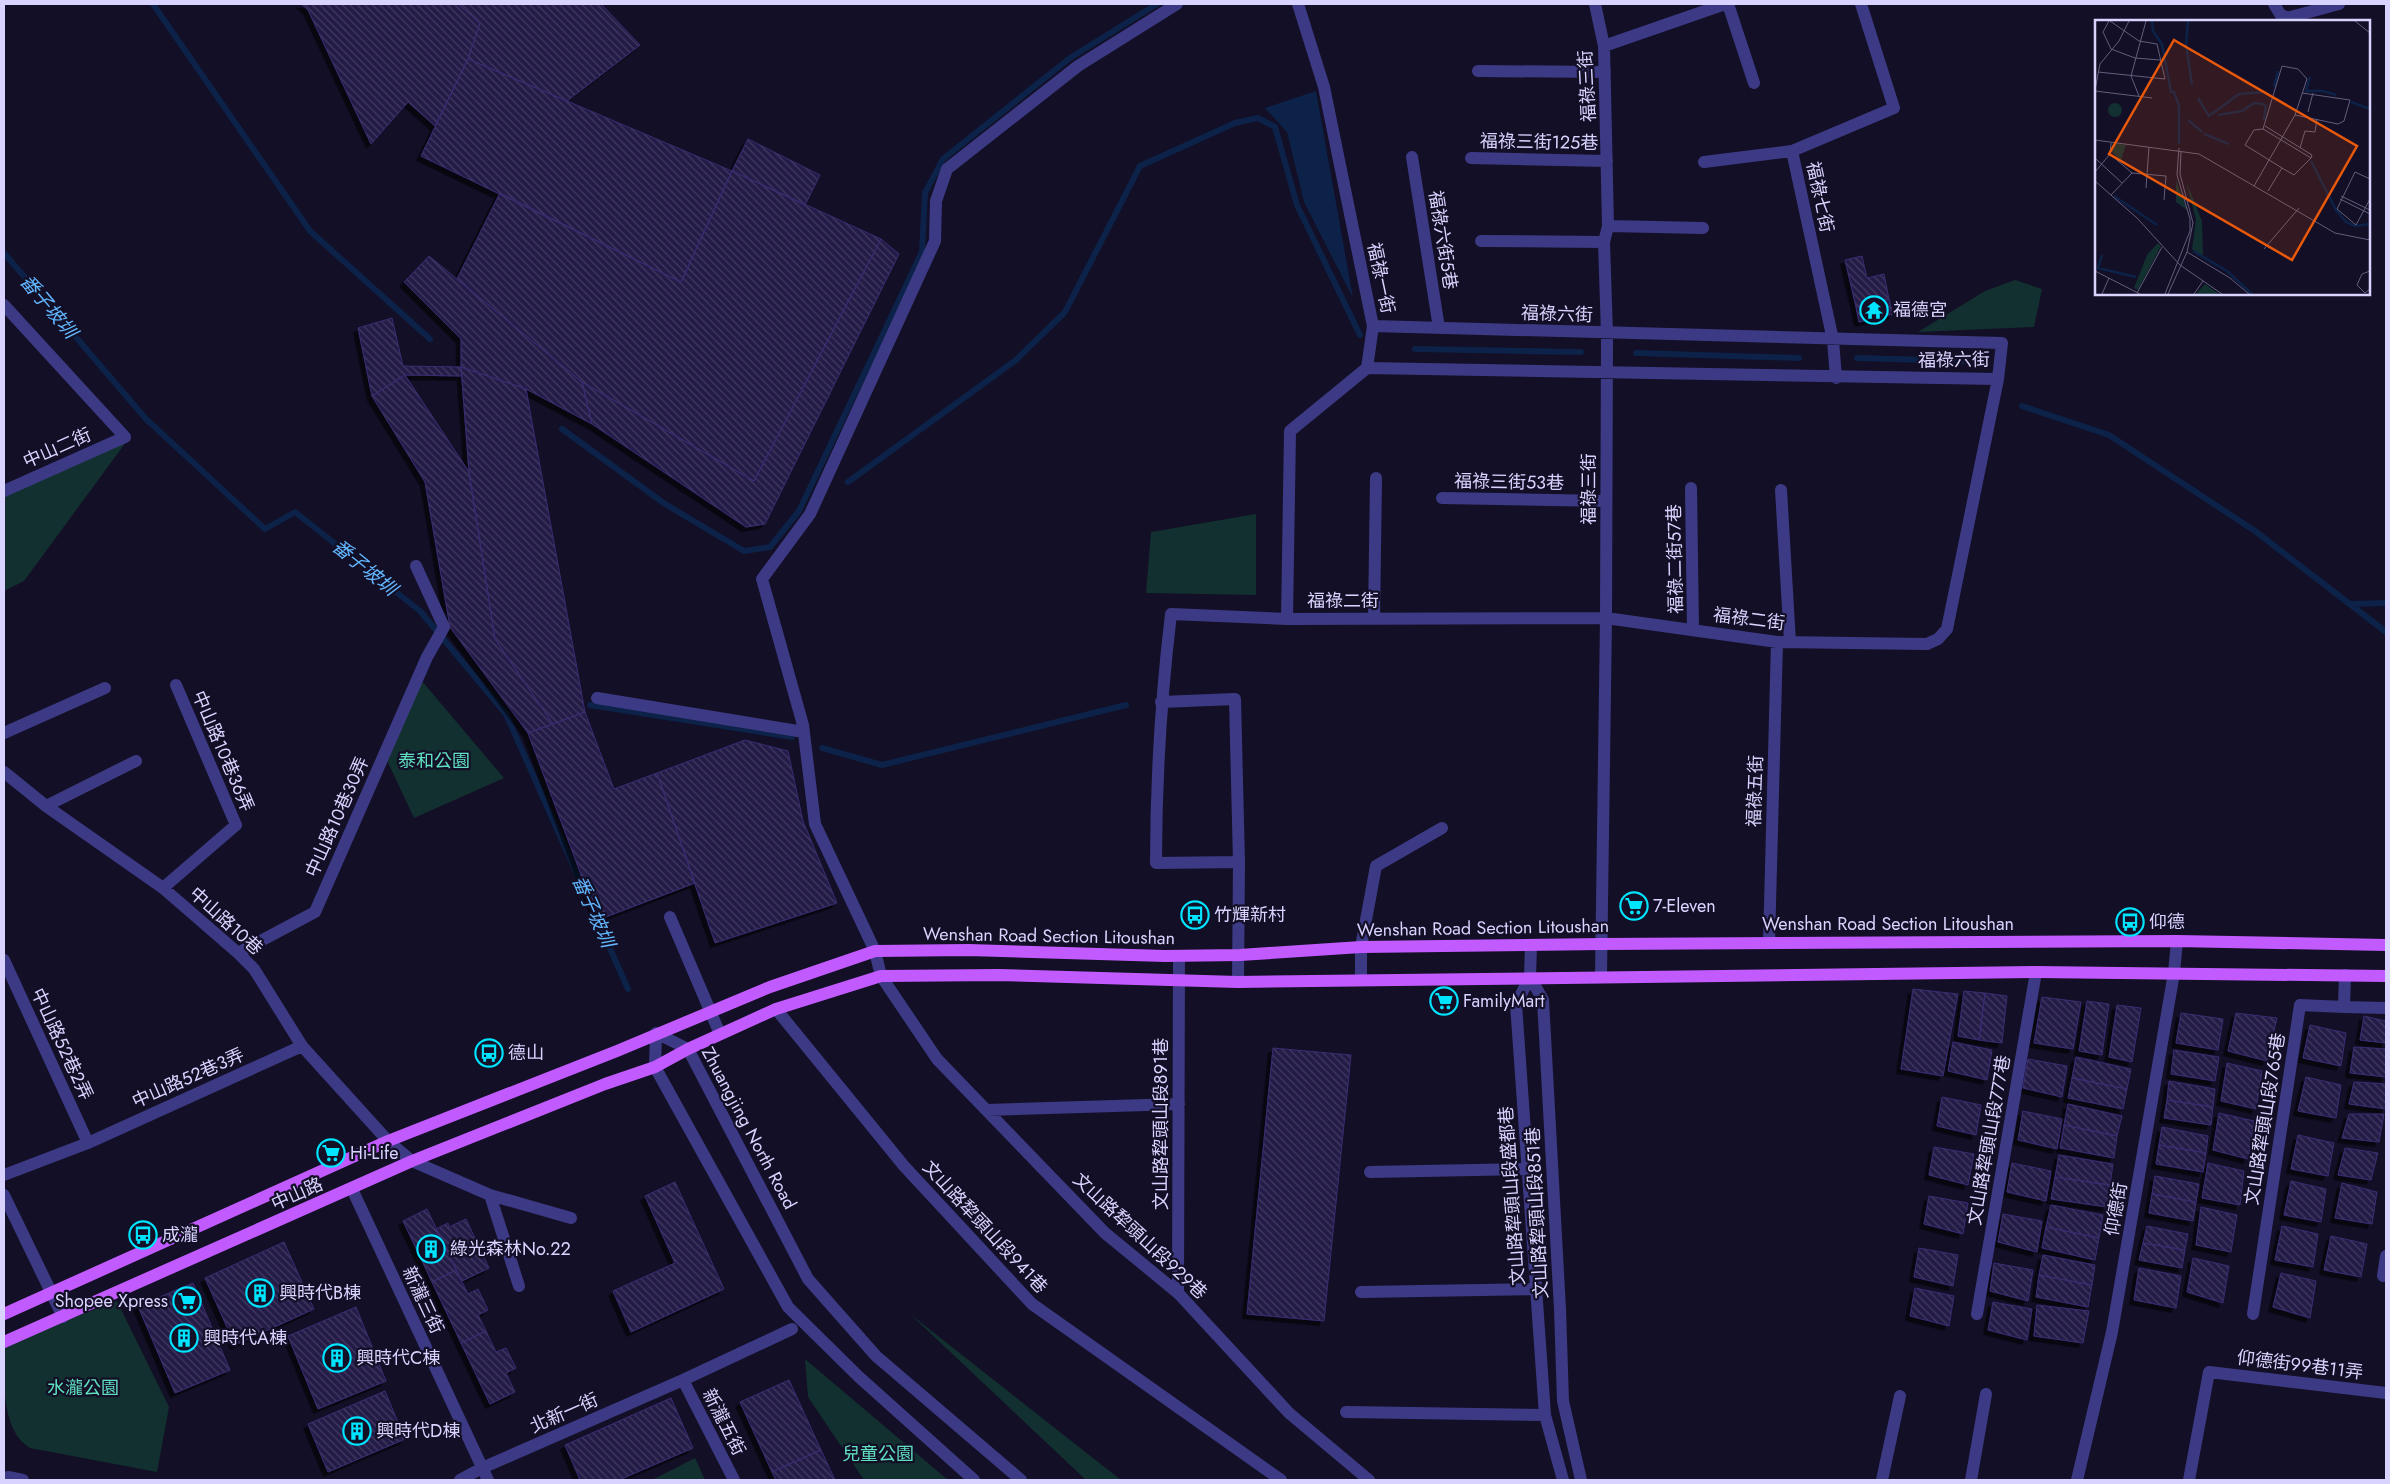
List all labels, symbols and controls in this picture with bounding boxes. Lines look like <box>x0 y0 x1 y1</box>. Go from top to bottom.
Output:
inset map <box>2095 20 2370 295</box>
street label: 福祿三街 <box>1572 49 1602 123</box>
street label: 福祿三街125巷 <box>1480 128 1598 156</box>
street label: 福祿七街 <box>1800 159 1840 235</box>
street label: 福祿六街5巷 <box>1422 189 1464 291</box>
street label: 福祿一街 <box>1361 240 1401 316</box>
water label: 番子坡圳 <box>14 269 85 346</box>
temple icon: 福德宮 <box>1859 295 1889 325</box>
place label: 福德宮 <box>1893 297 1947 323</box>
street label: 福祿六街 <box>1521 300 1593 328</box>
street label: 福祿六街 <box>1918 346 1990 374</box>
street label: 中山二街 <box>19 421 95 475</box>
street label: 福祿三街 <box>1576 453 1602 525</box>
street label: 福祿三街53巷 <box>1454 468 1564 496</box>
street label: 福祿二街57巷 <box>1661 504 1689 614</box>
water label: 番子坡圳 <box>327 533 405 604</box>
street label: 福祿二街 <box>1307 588 1379 614</box>
street label: 福祿二街 <box>1712 602 1786 636</box>
street label: 中山路10巷36弄 <box>186 686 260 816</box>
park label: 泰和公園 <box>398 748 470 774</box>
street label: 中山路10巷30弄 <box>299 753 375 881</box>
street label: 福祿五街 <box>1741 755 1769 827</box>
water label: 番子坡圳 <box>566 871 623 954</box>
street label: 中山路10巷 <box>184 881 268 961</box>
supermarket icon: 7-Eleven <box>1619 891 1649 921</box>
place label: 7-Eleven <box>1653 893 1716 919</box>
bus stop icon: 竹輝新村 <box>1180 900 1210 930</box>
place label: 竹輝新村 <box>1214 902 1286 928</box>
bus stop icon: 仰德 <box>2115 907 2145 937</box>
place label: 仰德 <box>2149 909 2185 935</box>
street label: Wenshan Road Section Litoushan <box>1762 911 2014 937</box>
street label: Wenshan Road Section Litoushan <box>1357 913 1609 943</box>
street label: Wenshan Road Section Litoushan <box>923 921 1175 951</box>
street label: 中山路52巷2弄 <box>25 984 99 1104</box>
supermarket icon: FamilyMart <box>1429 986 1459 1016</box>
place label: FamilyMart <box>1463 988 1545 1014</box>
street label: 文山路犂頭山段765巷 <box>2239 1031 2291 1207</box>
bus stop icon: 德山 <box>474 1038 504 1068</box>
street label: 文山路犂頭山段891巷 <box>1148 1038 1174 1210</box>
place label: 德山 <box>508 1040 544 1066</box>
street label: 中山路52巷3弄 <box>128 1042 248 1114</box>
street label: Zhuangjing North Road <box>695 1042 803 1214</box>
street label: 文山路犂頭山段777巷 <box>1961 1053 2017 1227</box>
street label: 文山路犂頭山段盛都巷 <box>1493 1105 1531 1287</box>
street label: 文山路犂頭山段851巷 <box>1520 1126 1554 1300</box>
supermarket icon: Hi-Life <box>316 1138 346 1168</box>
place label: Hi-Life <box>350 1140 399 1166</box>
street label: 文山路犂頭山段941巷 <box>917 1155 1053 1299</box>
street label: 文山路犂頭山段929巷 <box>1067 1167 1213 1305</box>
street label: 中山路 <box>267 1171 327 1217</box>
street label: 仰德街 <box>2099 1180 2133 1238</box>
bus stop icon: 成瀧 <box>128 1220 158 1250</box>
place label: 成瀧 <box>162 1222 198 1248</box>
building icon: 綠光森林No.22 <box>416 1234 446 1264</box>
place label: 綠光森林No.22 <box>450 1236 571 1262</box>
street label: 新瀧三街 <box>396 1262 450 1338</box>
building icon: 興時代B棟 <box>245 1278 275 1308</box>
place label: 興時代B棟 <box>279 1280 361 1306</box>
supermarket icon: Shopee Xpress <box>172 1286 202 1316</box>
place label: Shopee Xpress <box>55 1288 168 1314</box>
building icon: 興時代A棟 <box>169 1323 199 1353</box>
place label: 興時代A棟 <box>203 1325 287 1351</box>
building icon: 興時代C棟 <box>322 1343 352 1373</box>
street label: 仰德街99巷11弄 <box>2235 1344 2365 1386</box>
place label: 興時代C棟 <box>356 1345 440 1371</box>
park label: 水瀧公園 <box>47 1375 119 1401</box>
street label: 新瀧五街 <box>696 1384 752 1460</box>
street label: 北新一街 <box>526 1386 602 1440</box>
building icon: 興時代D棟 <box>342 1416 372 1446</box>
place label: 興時代D棟 <box>376 1418 460 1444</box>
park label: 兒童公園 <box>842 1441 914 1467</box>

